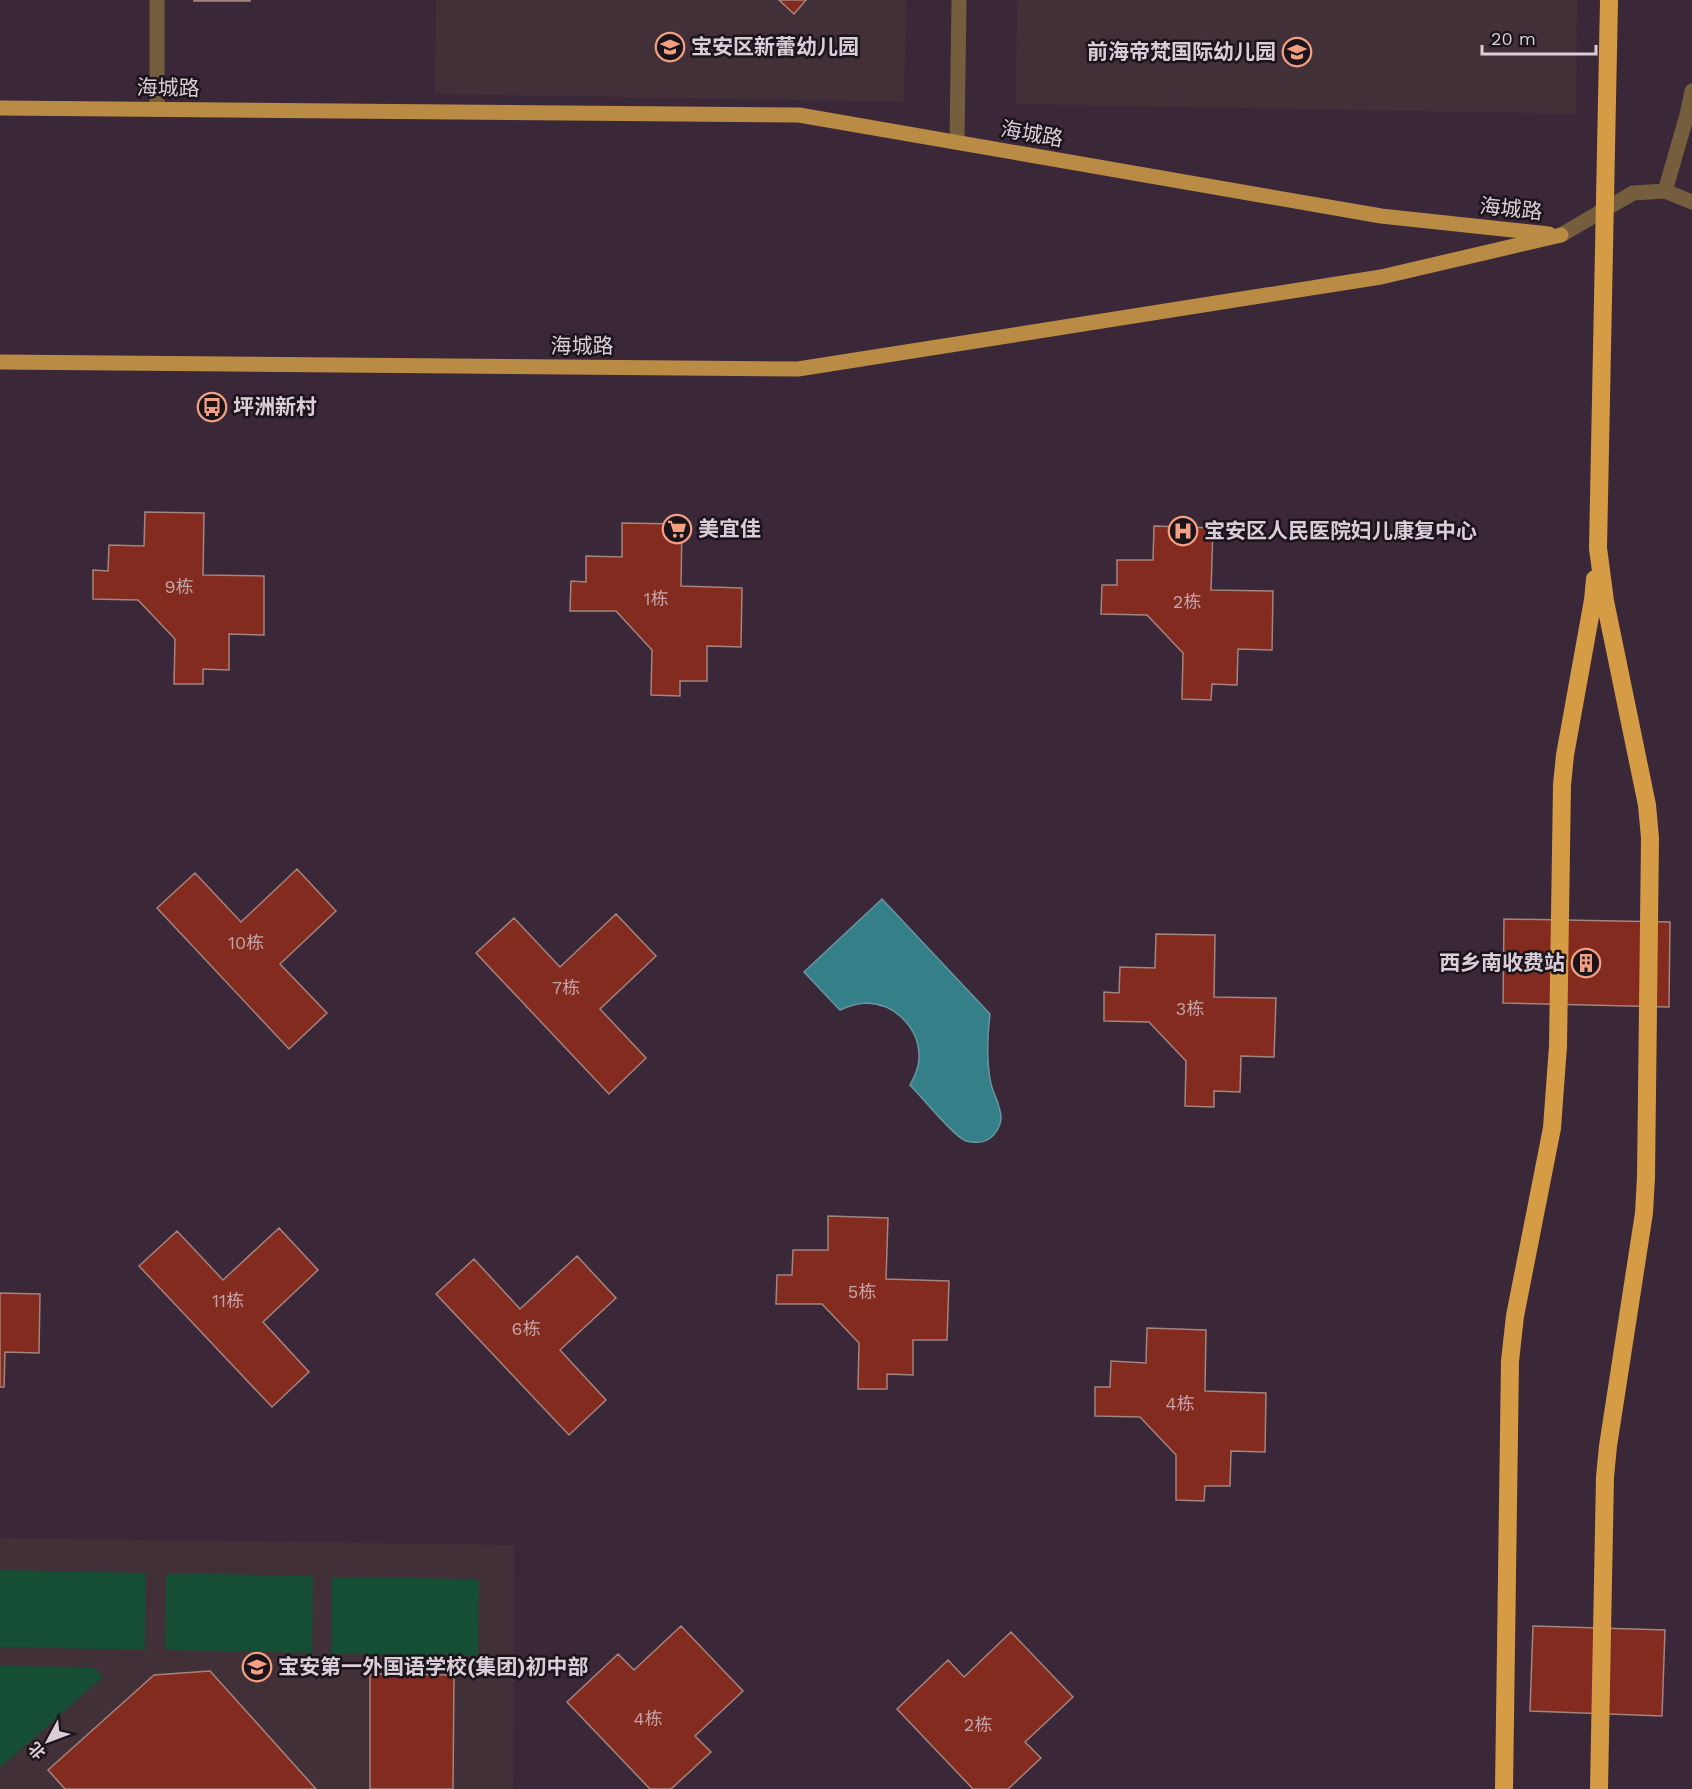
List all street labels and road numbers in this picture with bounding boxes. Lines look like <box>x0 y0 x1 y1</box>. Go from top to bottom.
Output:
street label: 海城路 <box>136 74 200 101</box>
street label: 海城路 <box>999 116 1065 151</box>
street label: 海城路 <box>1478 193 1544 224</box>
street label: 海城路 <box>551 333 614 358</box>

